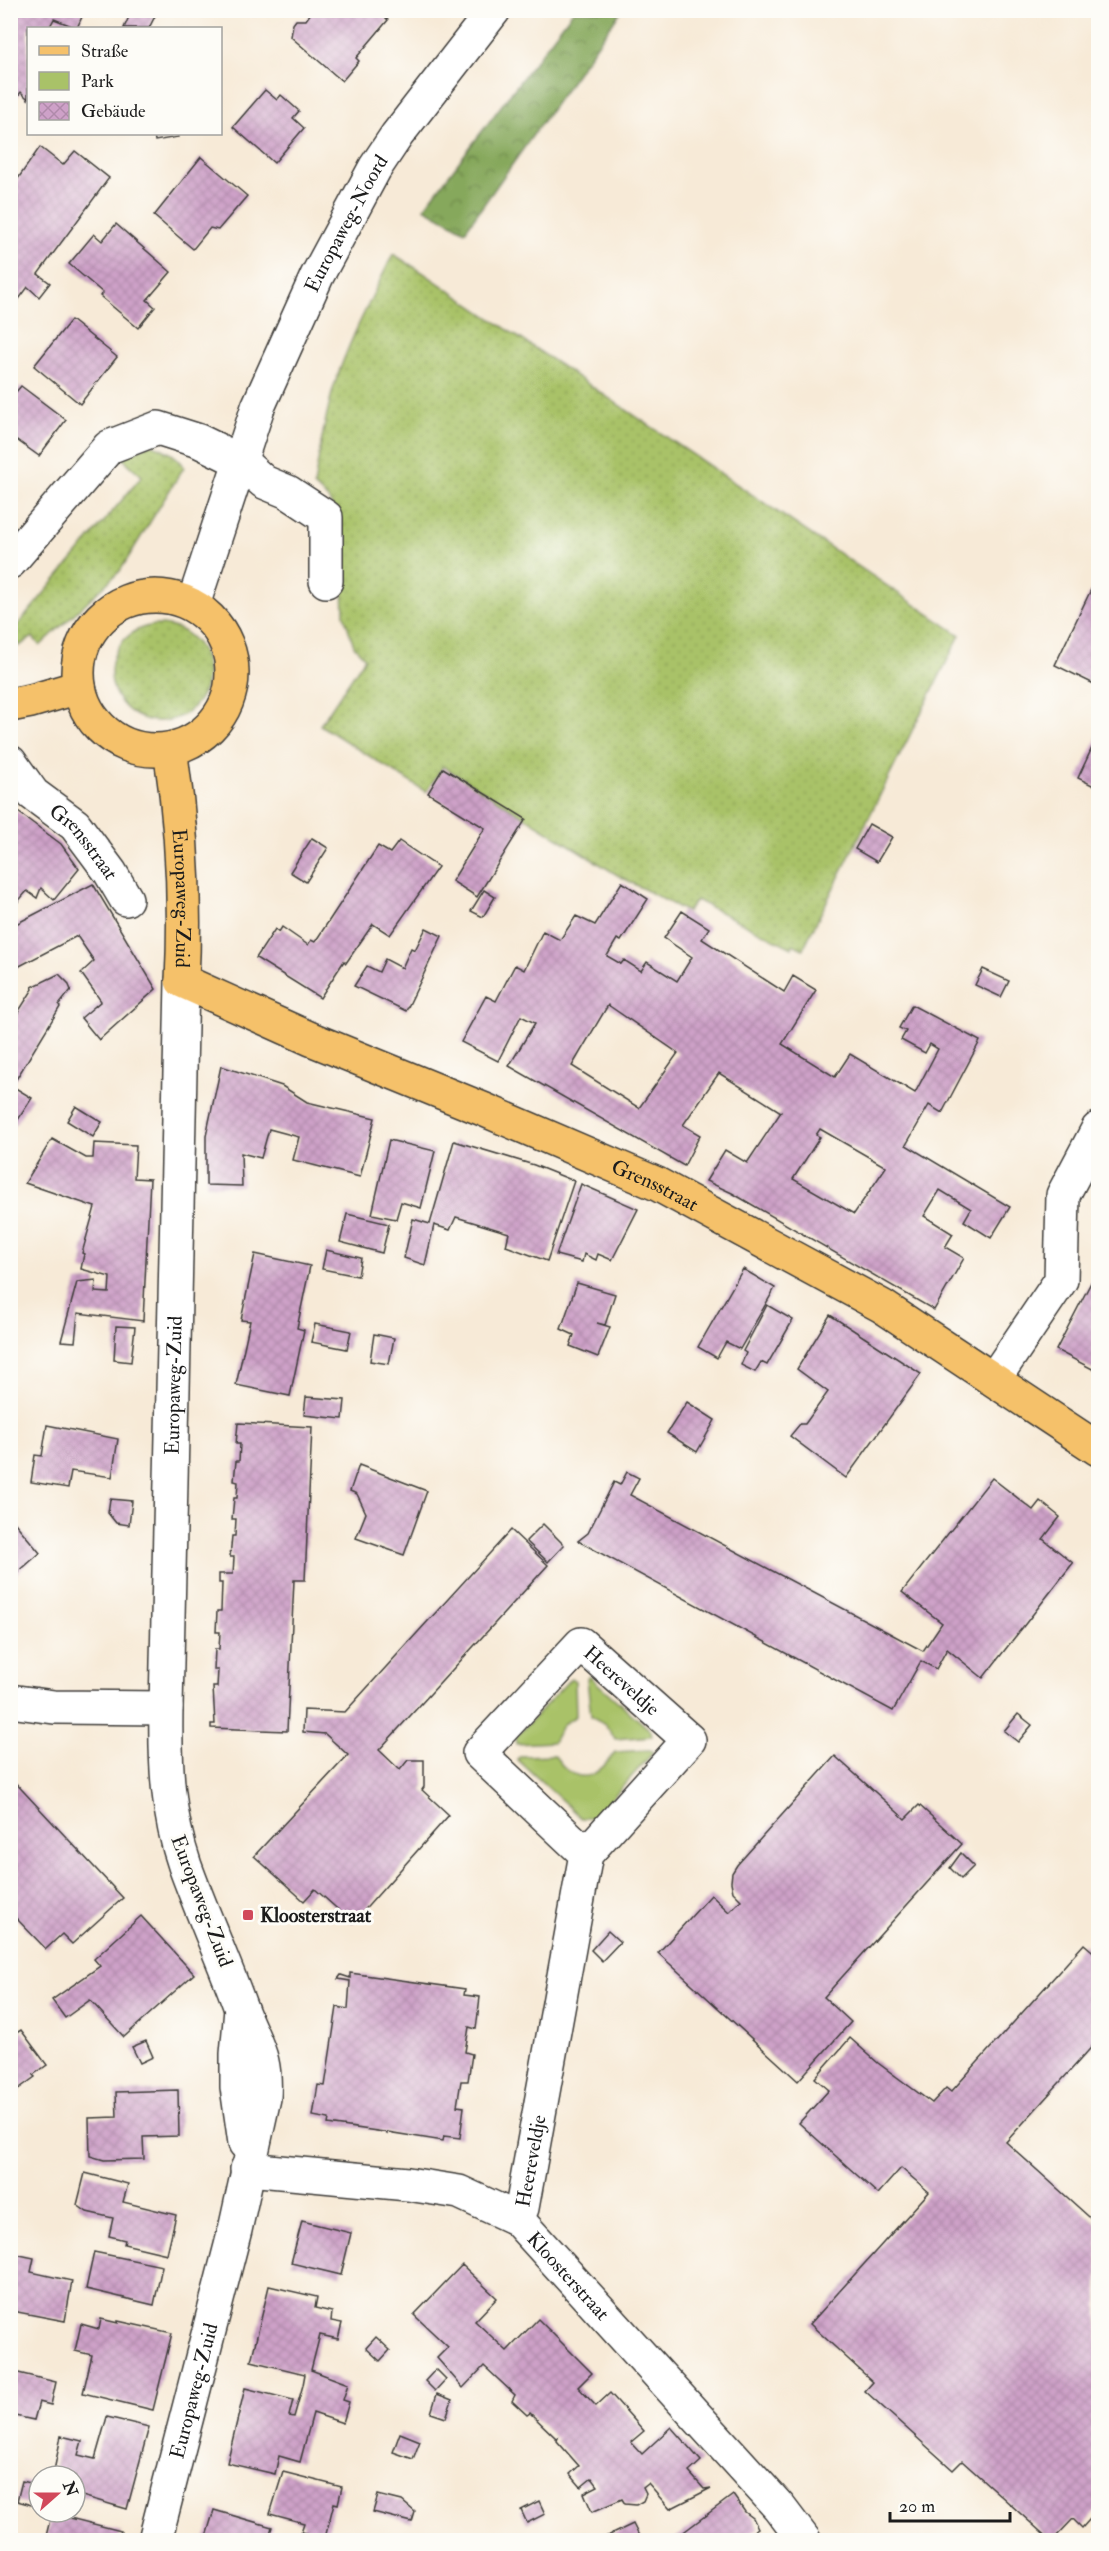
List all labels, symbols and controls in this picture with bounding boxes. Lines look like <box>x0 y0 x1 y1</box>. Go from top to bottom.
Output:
legend <box>27 27 222 135</box>
text: Straße <box>81 40 129 63</box>
text: Park <box>81 70 114 93</box>
text: Gebäude <box>81 100 146 123</box>
street label: Europaweg-Noord <box>299 150 393 296</box>
street label: Grensstraat <box>45 798 124 884</box>
street label: Europaweg-Zuid <box>167 828 196 968</box>
street label: Grensstraat <box>608 1154 703 1217</box>
street label: Europaweg-Zuid <box>159 1315 187 1455</box>
street label: Heereveldje <box>579 1640 665 1721</box>
street label: Europaweg-Zuid <box>164 1832 239 1971</box>
place label: Kloosterstraat <box>260 1903 372 1928</box>
marker: Kloosterstraat <box>241 1908 255 1922</box>
street label: Heereveldje <box>510 2113 551 2209</box>
street label: Kloosterstraat <box>522 2226 616 2326</box>
street label: Europaweg-Zuid <box>164 2320 223 2461</box>
north arrow <box>27 2464 87 2524</box>
text: N <box>58 2478 82 2500</box>
scale bar <box>890 2485 1010 2523</box>
text: 20 m <box>899 2495 935 2518</box>

